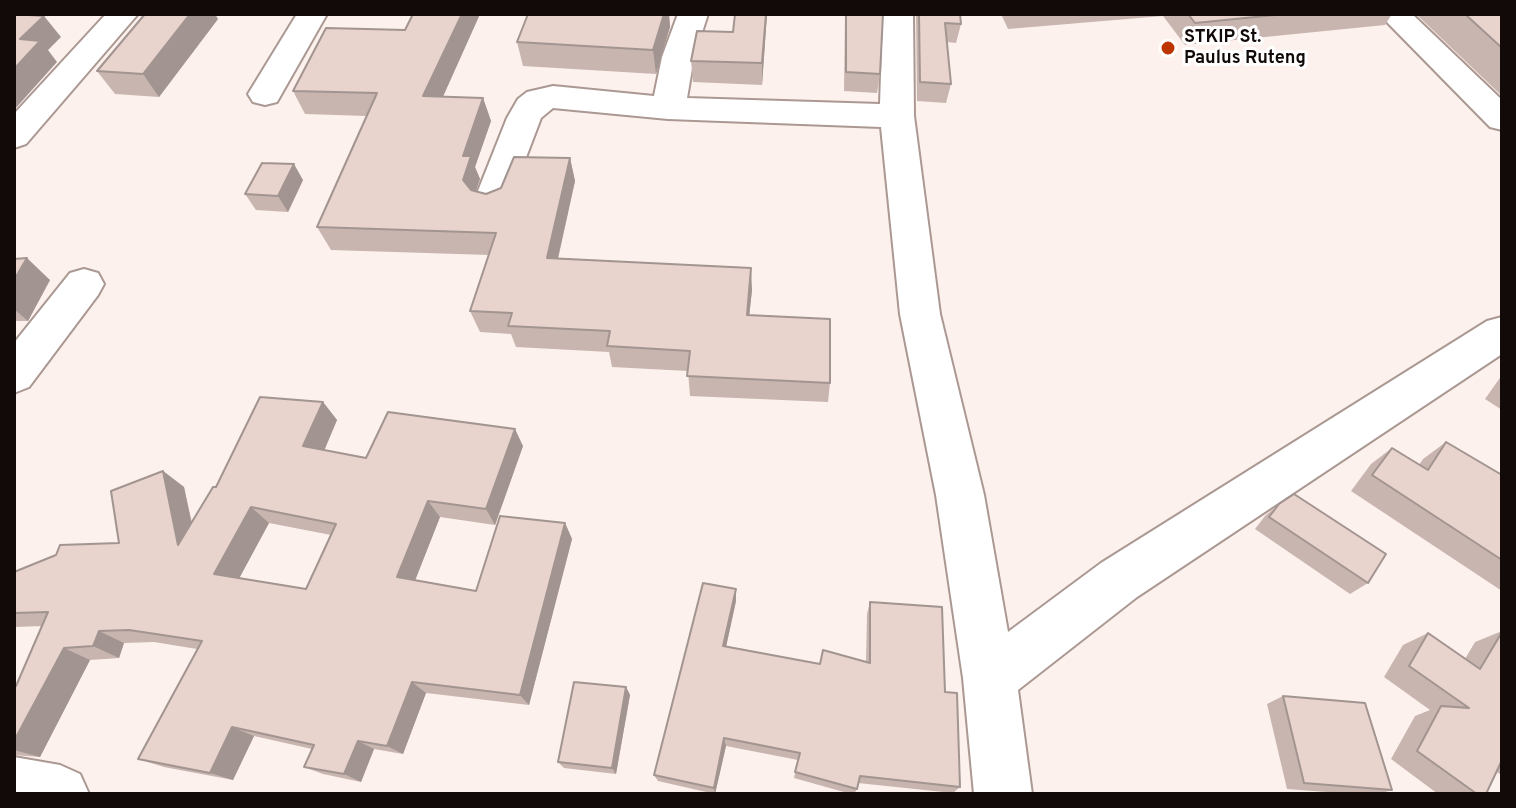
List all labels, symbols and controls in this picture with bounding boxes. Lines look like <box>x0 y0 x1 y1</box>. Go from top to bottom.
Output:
place label: STKIP St. Paulus Ruteng <box>1184 27 1306 70</box>
marker: STKIP St. Paulus Ruteng <box>1159 39 1177 57</box>

